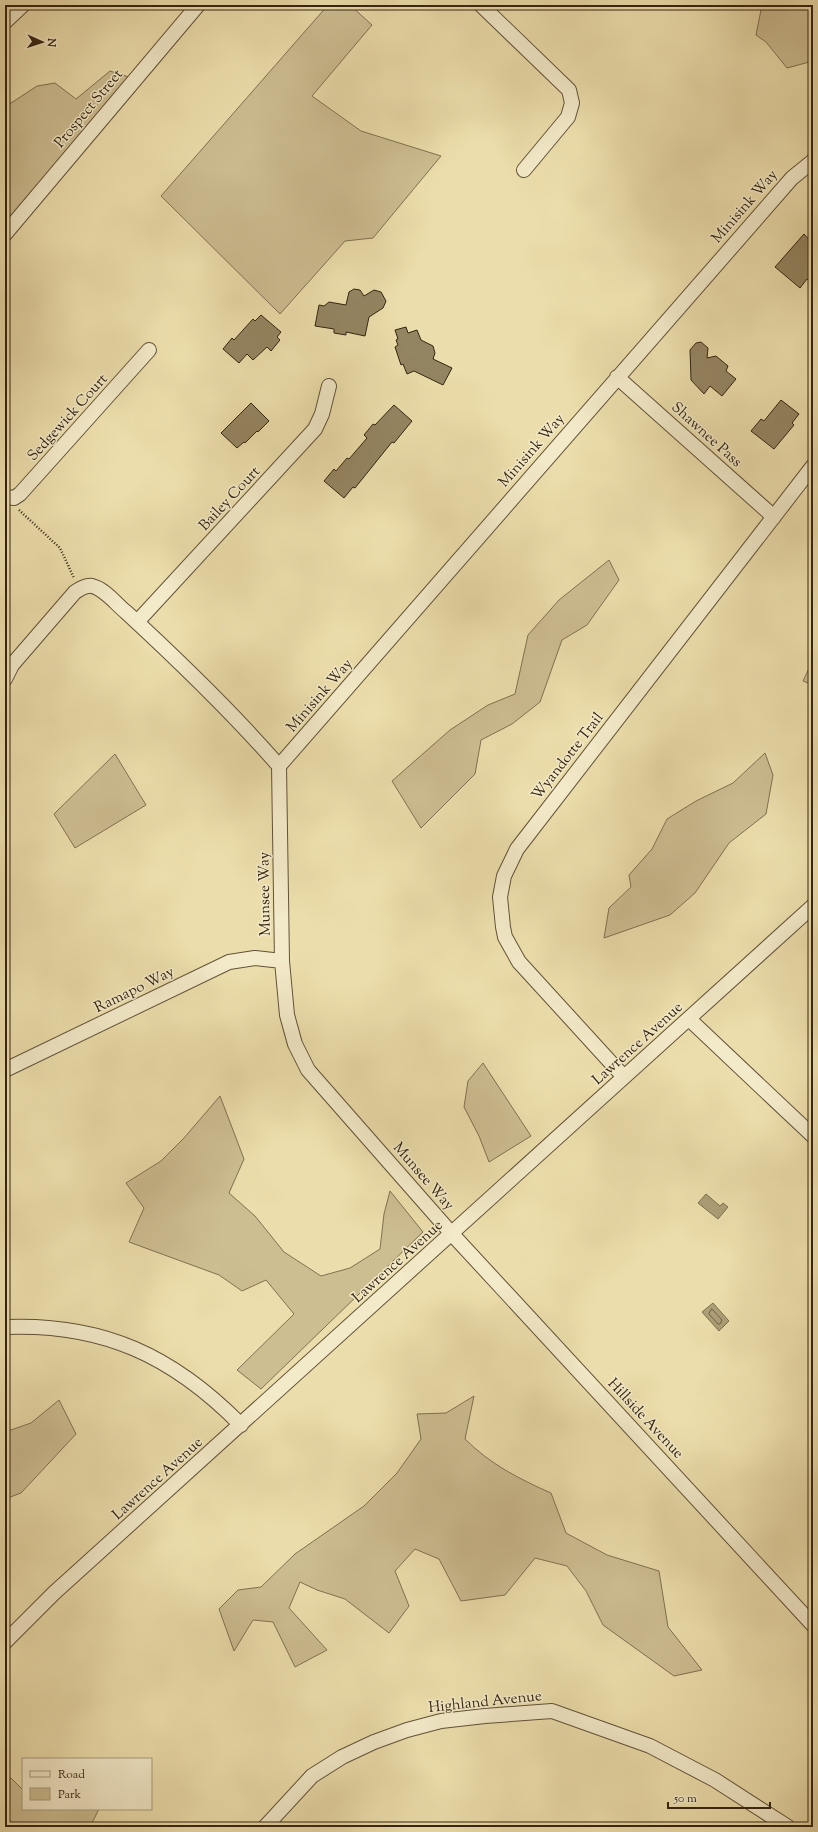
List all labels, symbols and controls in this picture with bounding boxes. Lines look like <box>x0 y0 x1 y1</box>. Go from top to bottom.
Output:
north arrow <box>22 22 62 62</box>
text: N <box>43 37 59 47</box>
street label: Prospect Street <box>50 65 128 153</box>
street label: Minisink Way <box>707 165 783 248</box>
street label: Sedgewick Court <box>23 370 113 466</box>
street label: Shawnee Pass <box>666 398 746 473</box>
street label: Minisink Way <box>494 409 570 492</box>
street label: Bailey Court <box>195 462 266 536</box>
street label: Minisink Way <box>282 654 358 737</box>
street label: Wyandotte Trail <box>527 709 609 805</box>
street label: Munsee Way <box>254 851 277 936</box>
street label: Ramapo Way <box>91 962 179 1019</box>
street label: Lawrence Avenue <box>588 998 688 1091</box>
street label: Munsee Way <box>387 1138 459 1216</box>
street label: Lawrence Avenue <box>348 1216 448 1309</box>
street label: Hillside Avenue <box>602 1374 688 1464</box>
street label: Lawrence Avenue <box>108 1433 208 1526</box>
street label: Highland Avenue <box>427 1686 543 1719</box>
legend <box>22 1758 152 1810</box>
text: Road <box>58 1766 85 1784</box>
scale bar <box>668 1784 770 1810</box>
text: Park <box>58 1786 81 1804</box>
text: 50 m <box>673 1790 697 1808</box>

